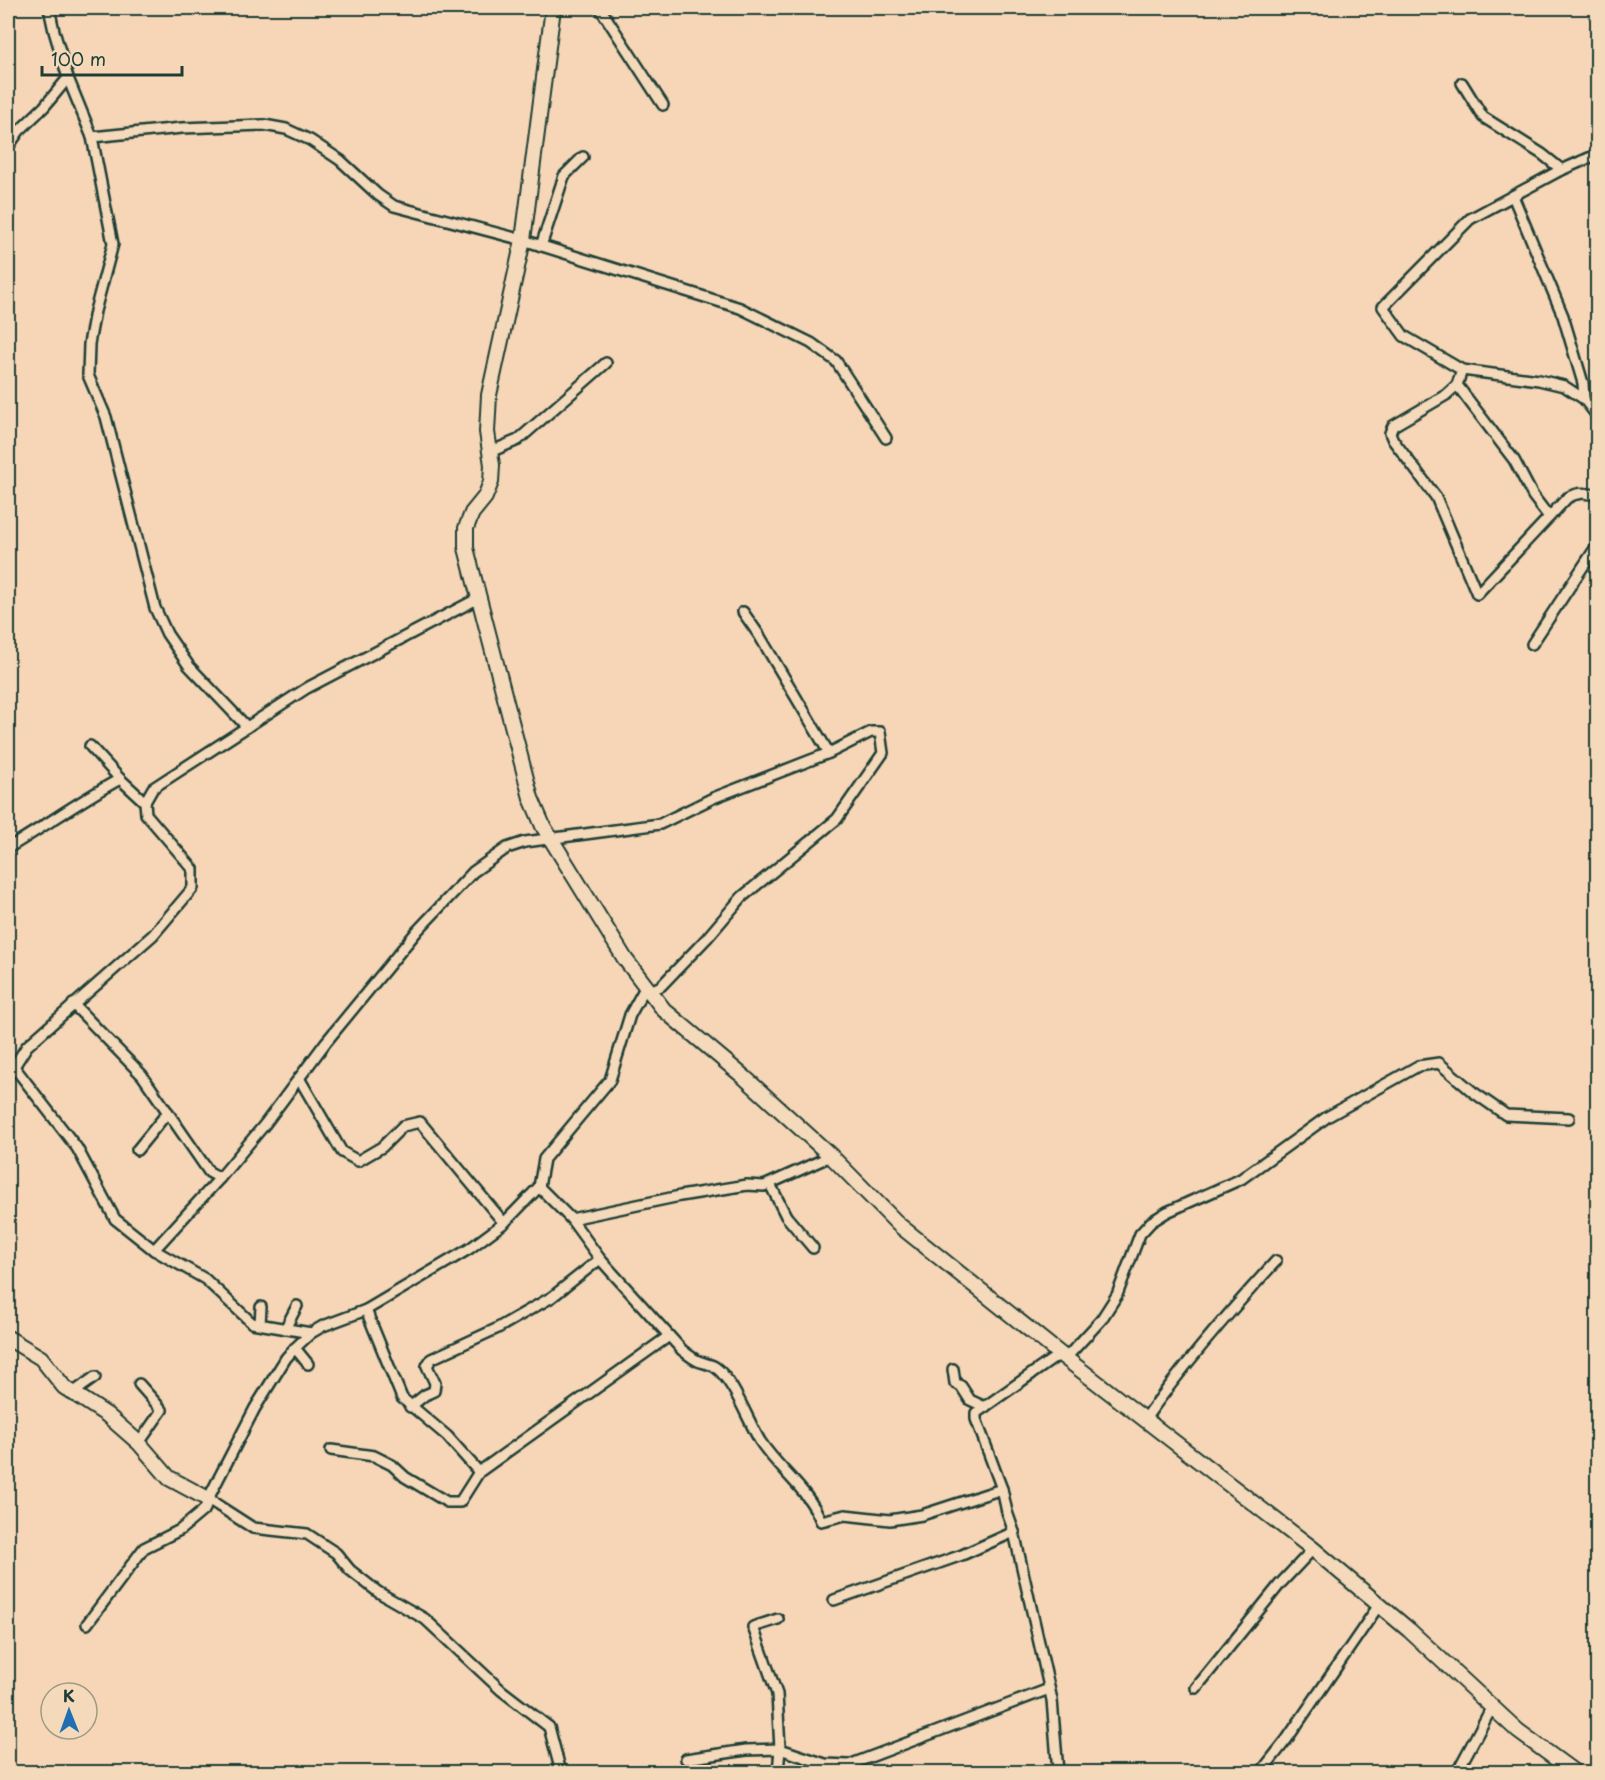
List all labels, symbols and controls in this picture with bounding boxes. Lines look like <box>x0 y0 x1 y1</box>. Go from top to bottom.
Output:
scale bar <box>42 39 182 77</box>
text: 100 m <box>51 45 106 72</box>
north arrow <box>39 1681 99 1741</box>
text: K <box>63 1683 75 1707</box>

